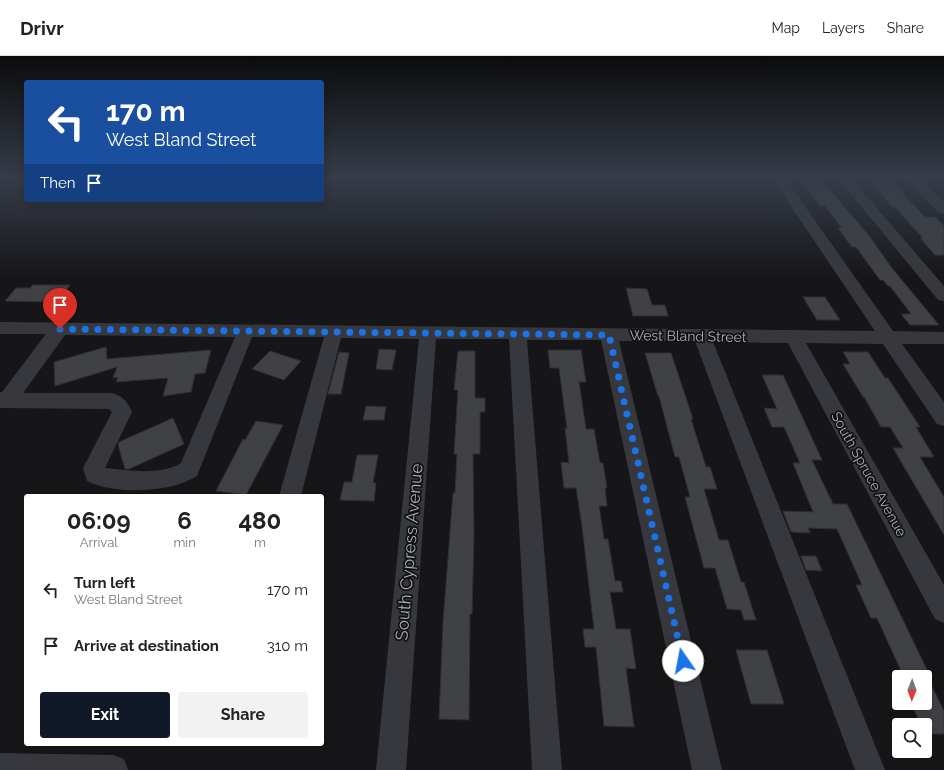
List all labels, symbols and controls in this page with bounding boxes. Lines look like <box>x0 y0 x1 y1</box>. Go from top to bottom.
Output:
text: Drivr <box>20 17 64 39</box>
text: Map <box>772 20 800 36</box>
text: Layers <box>822 20 865 36</box>
text: Share <box>887 20 924 36</box>
text: 170 m <box>106 95 186 128</box>
icon: left <box>40 96 92 148</box>
text: West Bland Street <box>106 129 256 150</box>
icon: arrive <box>83 172 105 194</box>
text: Then <box>40 174 75 192</box>
pin <box>43 288 77 329</box>
icon: arrive <box>49 294 71 316</box>
street label: West Bland Street <box>629 327 747 345</box>
street label: South Spruce Avenue <box>828 409 910 539</box>
street label: South Cypress Avenue <box>391 463 427 641</box>
text: 06:09 <box>67 506 131 535</box>
text: 6 <box>177 506 192 535</box>
text: 480 <box>238 506 281 535</box>
text: Arrival <box>80 535 118 550</box>
text: min <box>173 535 196 550</box>
text: m <box>254 535 266 550</box>
text: Turn left <box>74 574 135 592</box>
icon: left <box>40 579 62 601</box>
text: 170 m <box>267 581 308 599</box>
text: West Bland Street <box>74 592 183 607</box>
icon: arrive <box>40 635 62 657</box>
text: Arrive at destination <box>74 637 219 655</box>
text: 310 m <box>267 637 308 655</box>
position arrow <box>662 640 704 682</box>
north arrow <box>892 670 932 710</box>
map controls <box>892 670 932 758</box>
button: Exit <box>40 692 170 738</box>
button: Share <box>178 692 308 738</box>
button: search <box>892 718 932 758</box>

